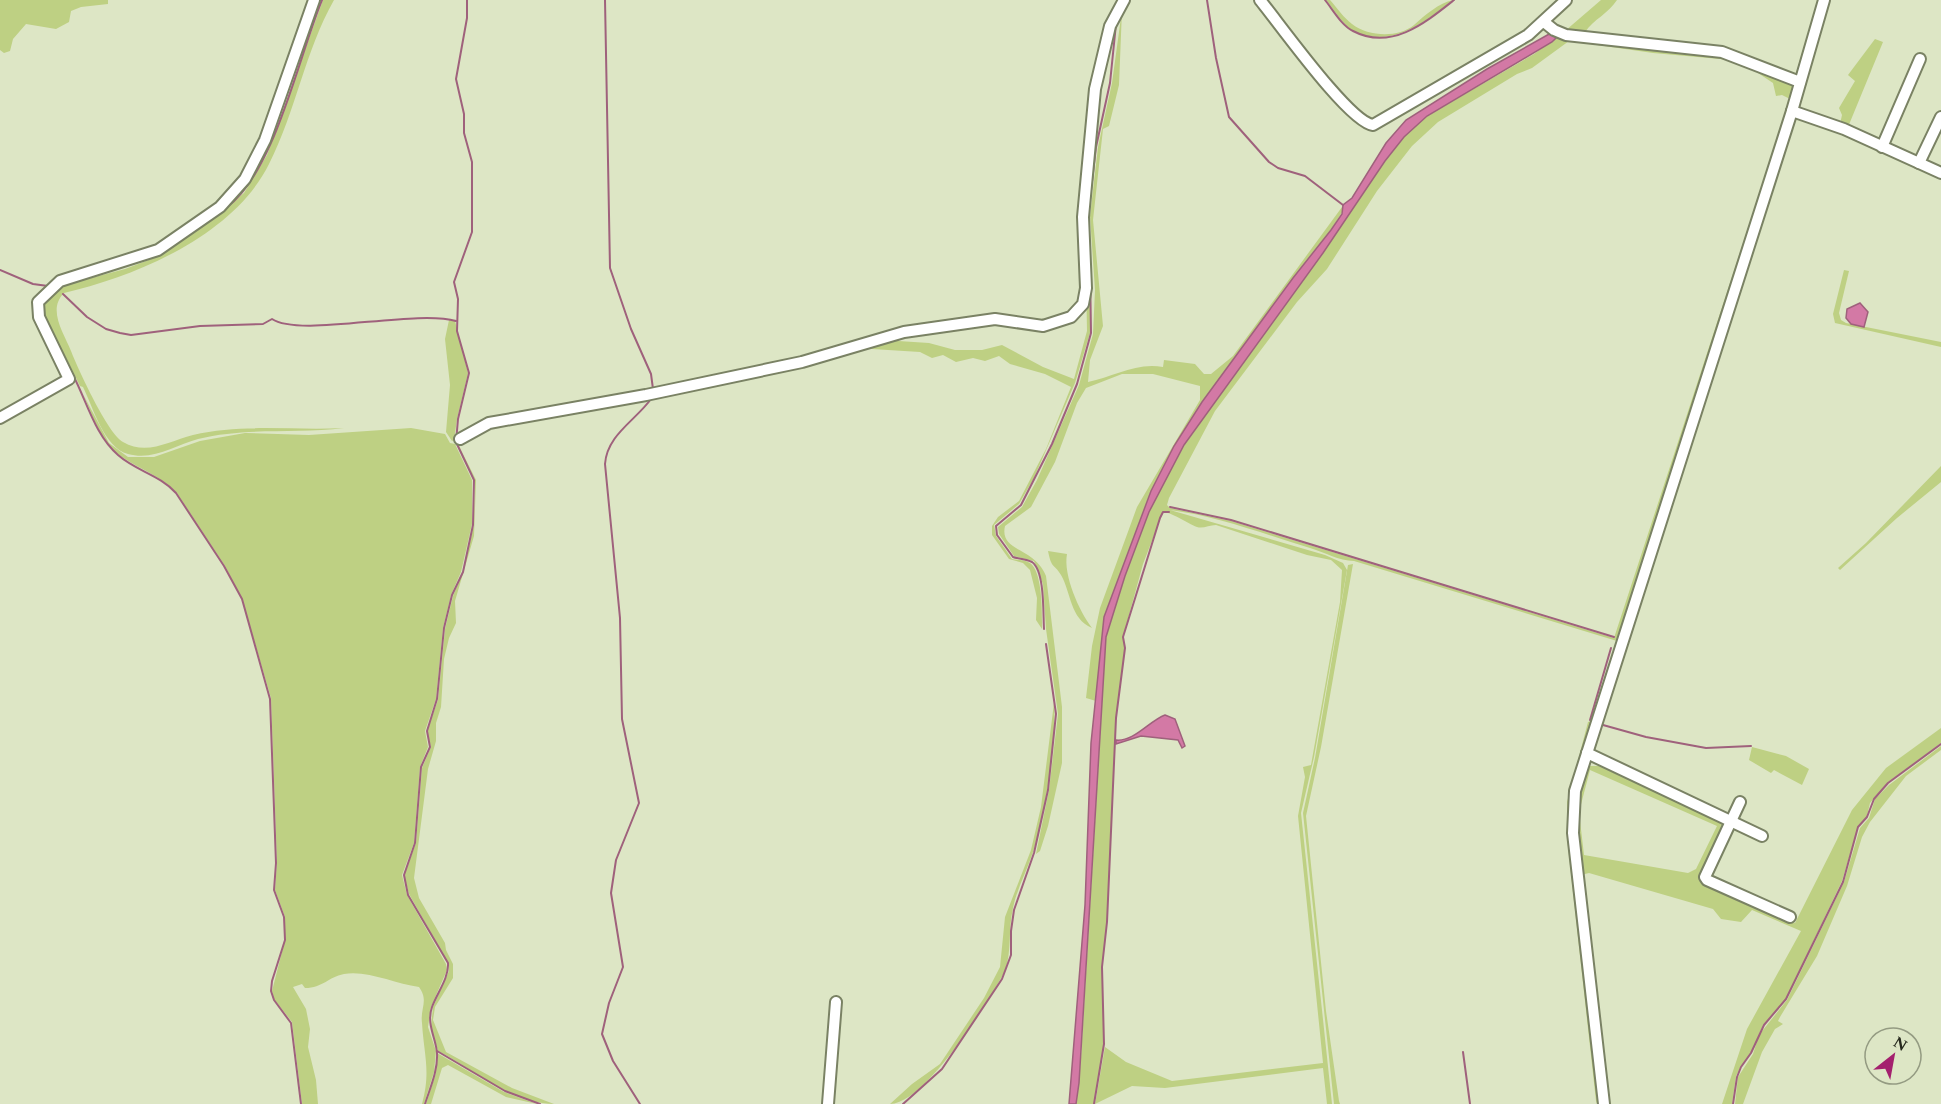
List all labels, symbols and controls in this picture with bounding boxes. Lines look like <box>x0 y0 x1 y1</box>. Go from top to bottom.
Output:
north arrow <box>1863 1026 1923 1086</box>
text: N <box>1888 1030 1912 1058</box>

